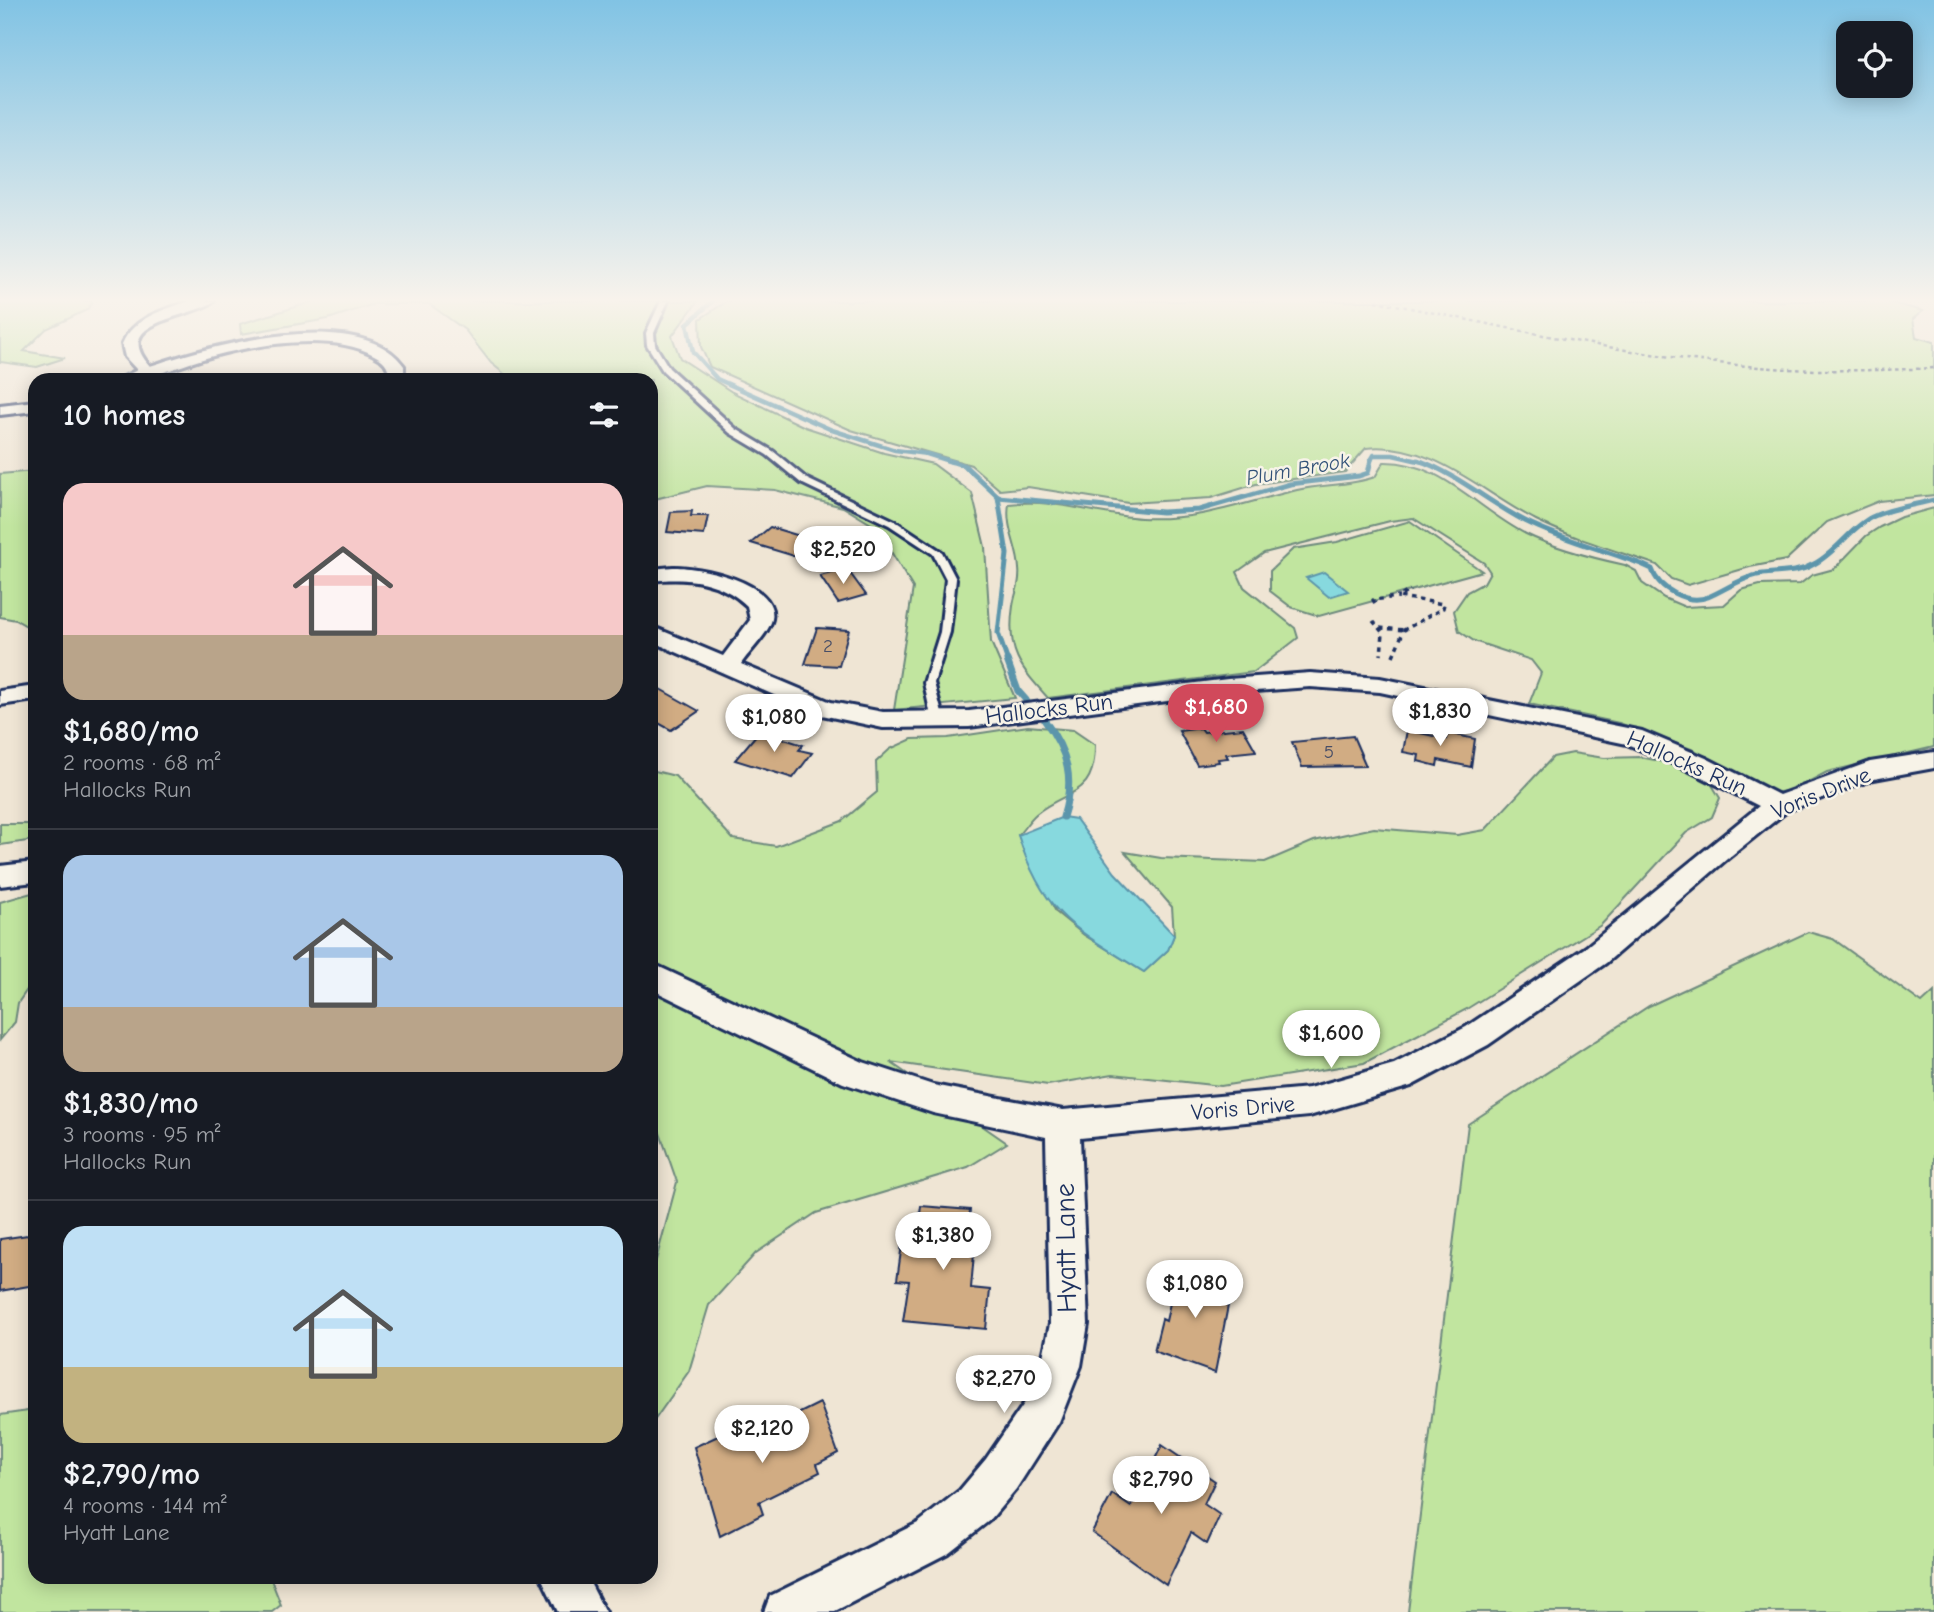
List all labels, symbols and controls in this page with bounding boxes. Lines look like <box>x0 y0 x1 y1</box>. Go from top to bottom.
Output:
map controls <box>1836 21 1913 98</box>
button: locate <box>1836 21 1913 98</box>
icon: filters <box>585 396 623 434</box>
text: 10 homes <box>63 398 185 433</box>
water label: Plum Brook <box>1244 448 1353 490</box>
pin: $2,520 <box>786 526 900 586</box>
icon: home <box>280 528 406 654</box>
text: $2,520 <box>810 535 876 562</box>
house number: 2 <box>823 635 833 657</box>
pin: $1,680 <box>1159 684 1273 744</box>
street label: Hallocks Run <box>984 688 1114 730</box>
pin: $1,830 <box>1383 688 1497 748</box>
text: $1,680 <box>1184 693 1248 720</box>
pin: $1,080 <box>717 694 831 754</box>
text: $1,830 <box>1408 697 1472 724</box>
text: $1,080 <box>741 703 807 730</box>
text: $1,680/mo <box>63 714 199 749</box>
street label: Hallocks Run <box>1623 725 1751 801</box>
house number: 5 <box>1324 741 1334 763</box>
text: 2 rooms · 68 m² <box>63 749 221 776</box>
street label: Voris Drive <box>1768 761 1874 825</box>
text: Hallocks Run <box>63 776 191 803</box>
icon: home <box>280 900 406 1026</box>
pin: $1,600 <box>1274 1010 1388 1070</box>
text: $1,600 <box>1298 1019 1364 1046</box>
text: $1,830/mo <box>63 1086 198 1121</box>
street label: Voris Drive <box>1190 1090 1296 1126</box>
text: 3 rooms · 95 m² <box>63 1121 221 1148</box>
text: Hallocks Run <box>63 1148 191 1175</box>
street label: Hyatt Lane <box>1049 1183 1083 1313</box>
pin: $1,380 <box>886 1212 1000 1272</box>
text: $1,380 <box>911 1221 975 1248</box>
pin: $1,080 <box>1138 1260 1252 1320</box>
text: $1,080 <box>1162 1269 1228 1296</box>
icon: home <box>280 1271 406 1397</box>
pin: $2,270 <box>947 1356 1061 1415</box>
text: $2,270 <box>972 1364 1036 1391</box>
pin: $2,120 <box>705 1406 819 1465</box>
text: $2,120 <box>730 1414 794 1441</box>
pin: $2,790 <box>1104 1456 1218 1516</box>
text: $2,790/mo <box>63 1457 200 1492</box>
text: $2,790 <box>1129 1465 1193 1492</box>
text: 4 rooms · 144 m² <box>63 1492 227 1519</box>
text: Hyatt Lane <box>63 1519 170 1546</box>

